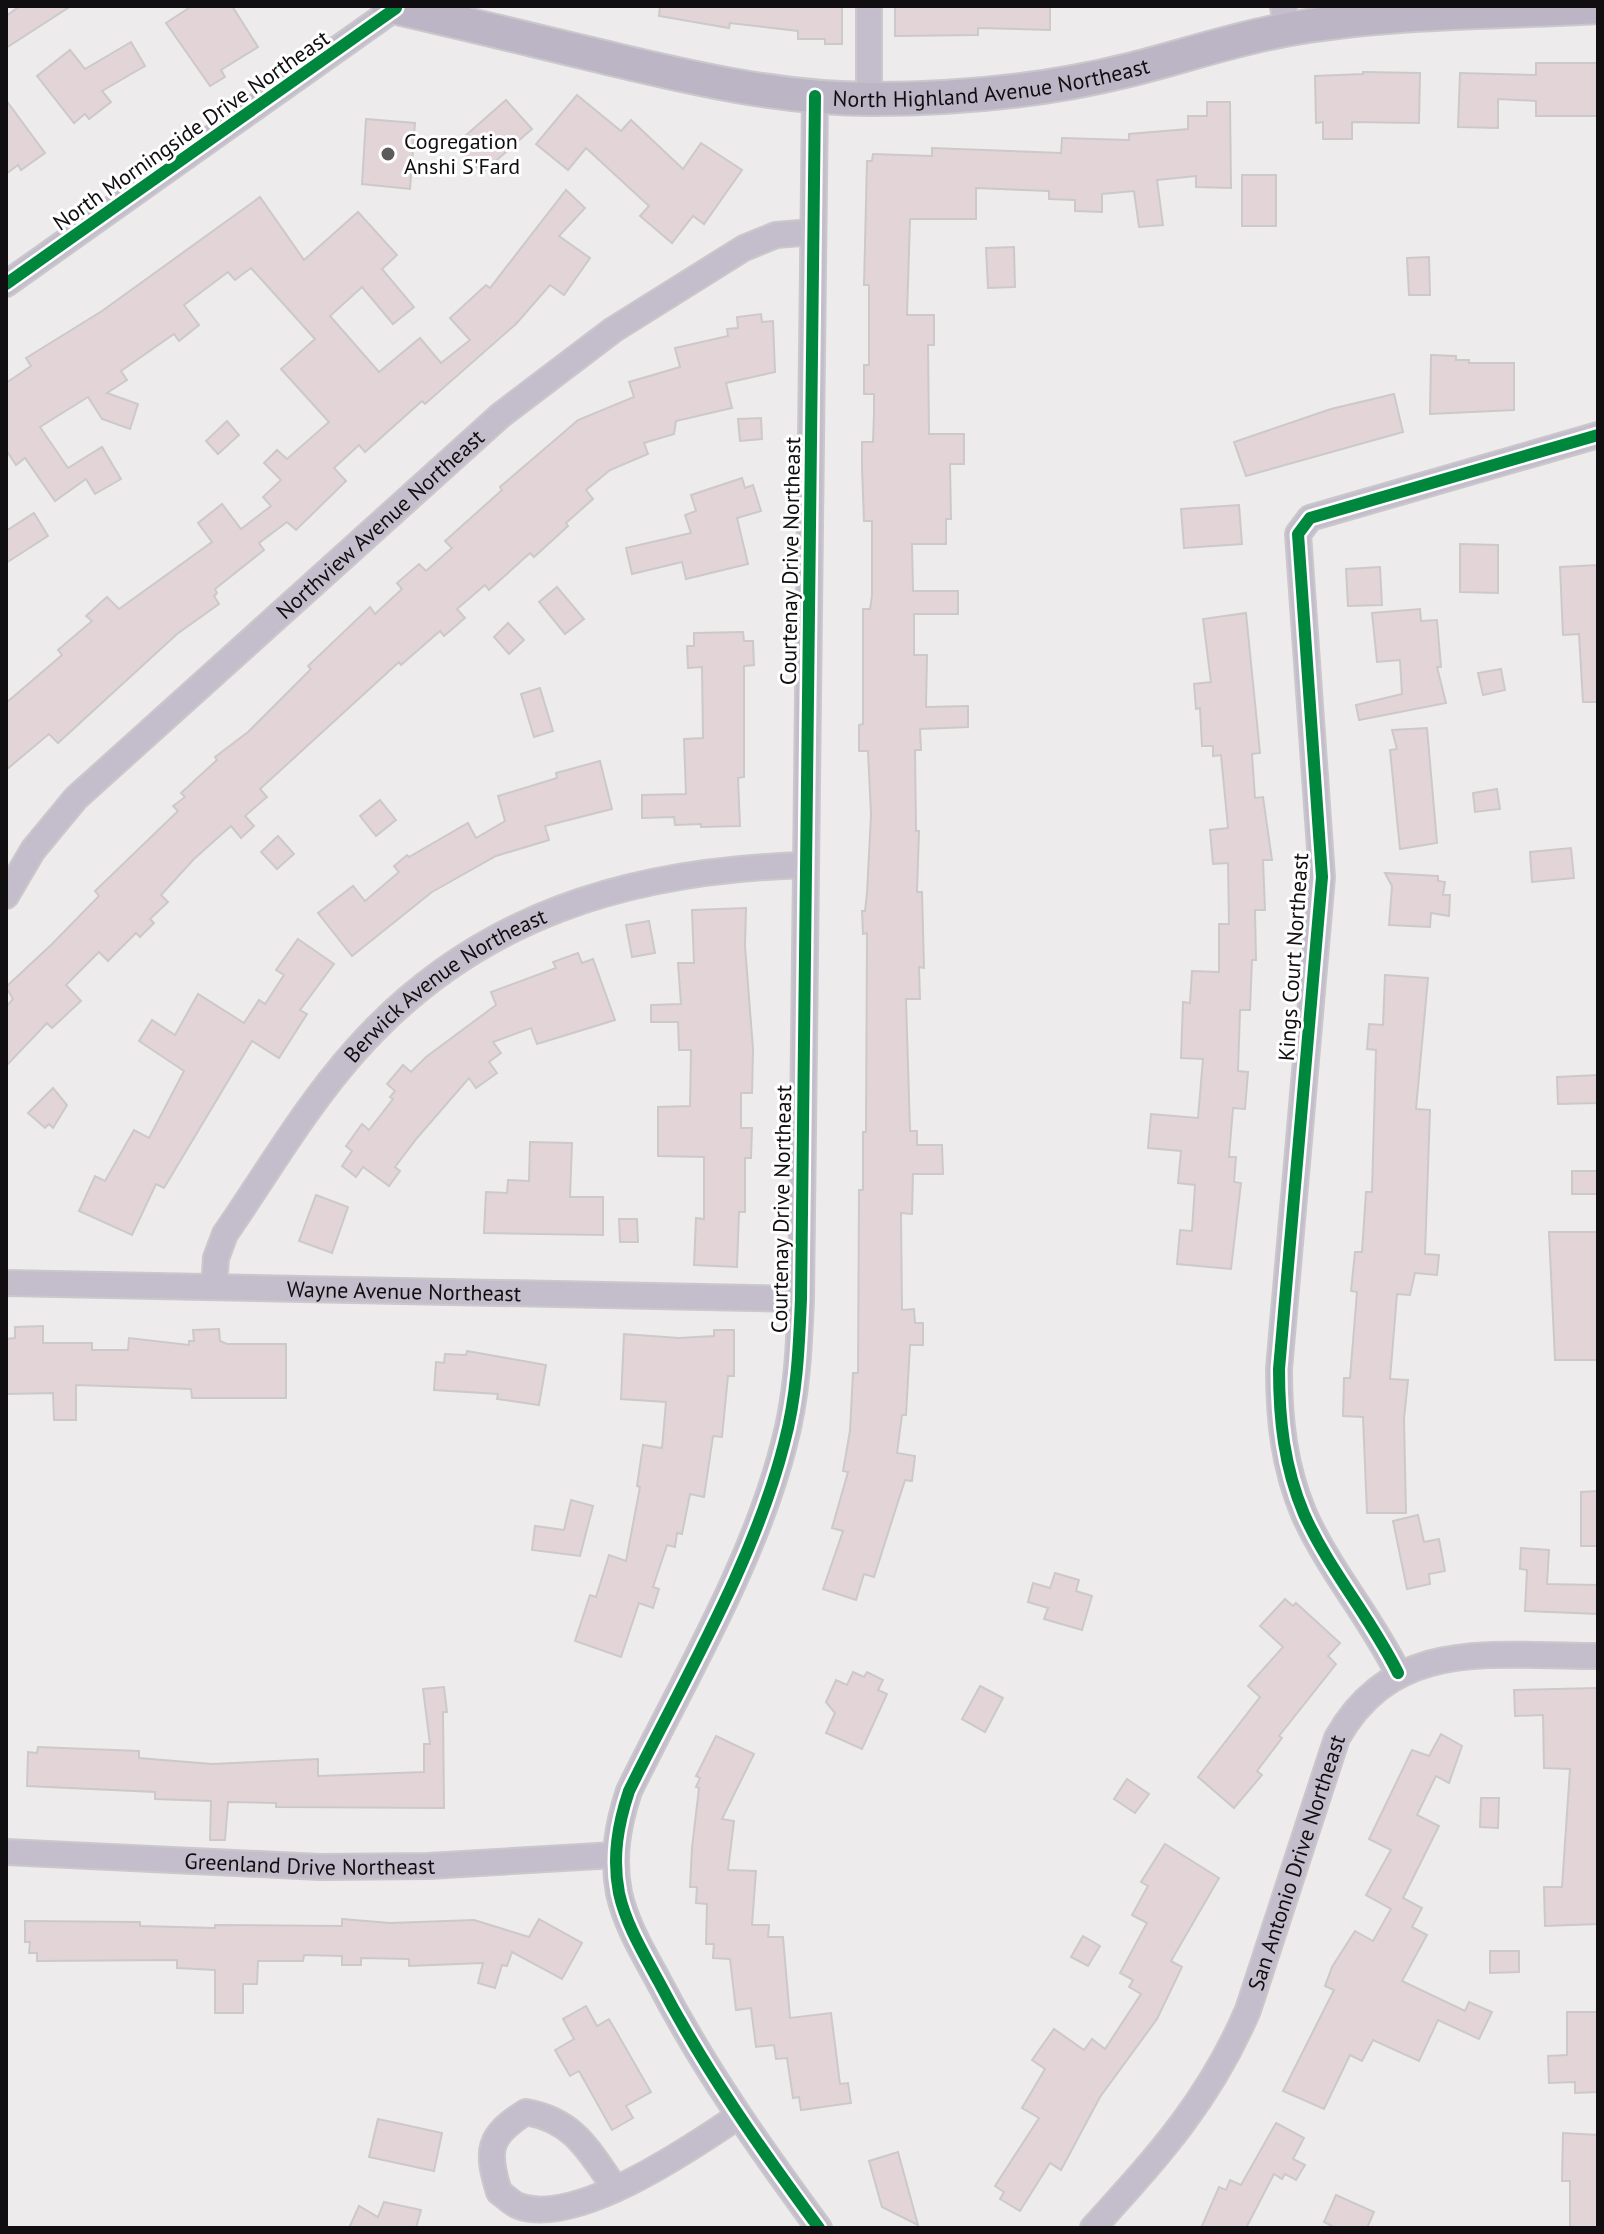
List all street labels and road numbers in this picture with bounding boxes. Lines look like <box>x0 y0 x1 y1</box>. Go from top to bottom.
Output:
street label: North Morningside Drive Northeast <box>47 23 335 236</box>
street label: North Highland Avenue Northeast <box>832 51 1153 113</box>
street label: Northview Avenue Northeast <box>270 423 490 625</box>
street label: Courtenay Drive Northeast <box>774 436 806 685</box>
street label: Kings Court Northeast <box>1272 852 1314 1062</box>
street label: Berwick Avenue Northeast <box>338 902 551 1068</box>
street label: Courtenay Drive Northeast <box>765 1084 797 1333</box>
street label: Wayne Avenue Northeast <box>286 1275 522 1307</box>
street label: San Antonio Drive Northeast <box>1241 1731 1351 1994</box>
street label: Greenland Drive Northeast <box>184 1847 436 1881</box>

